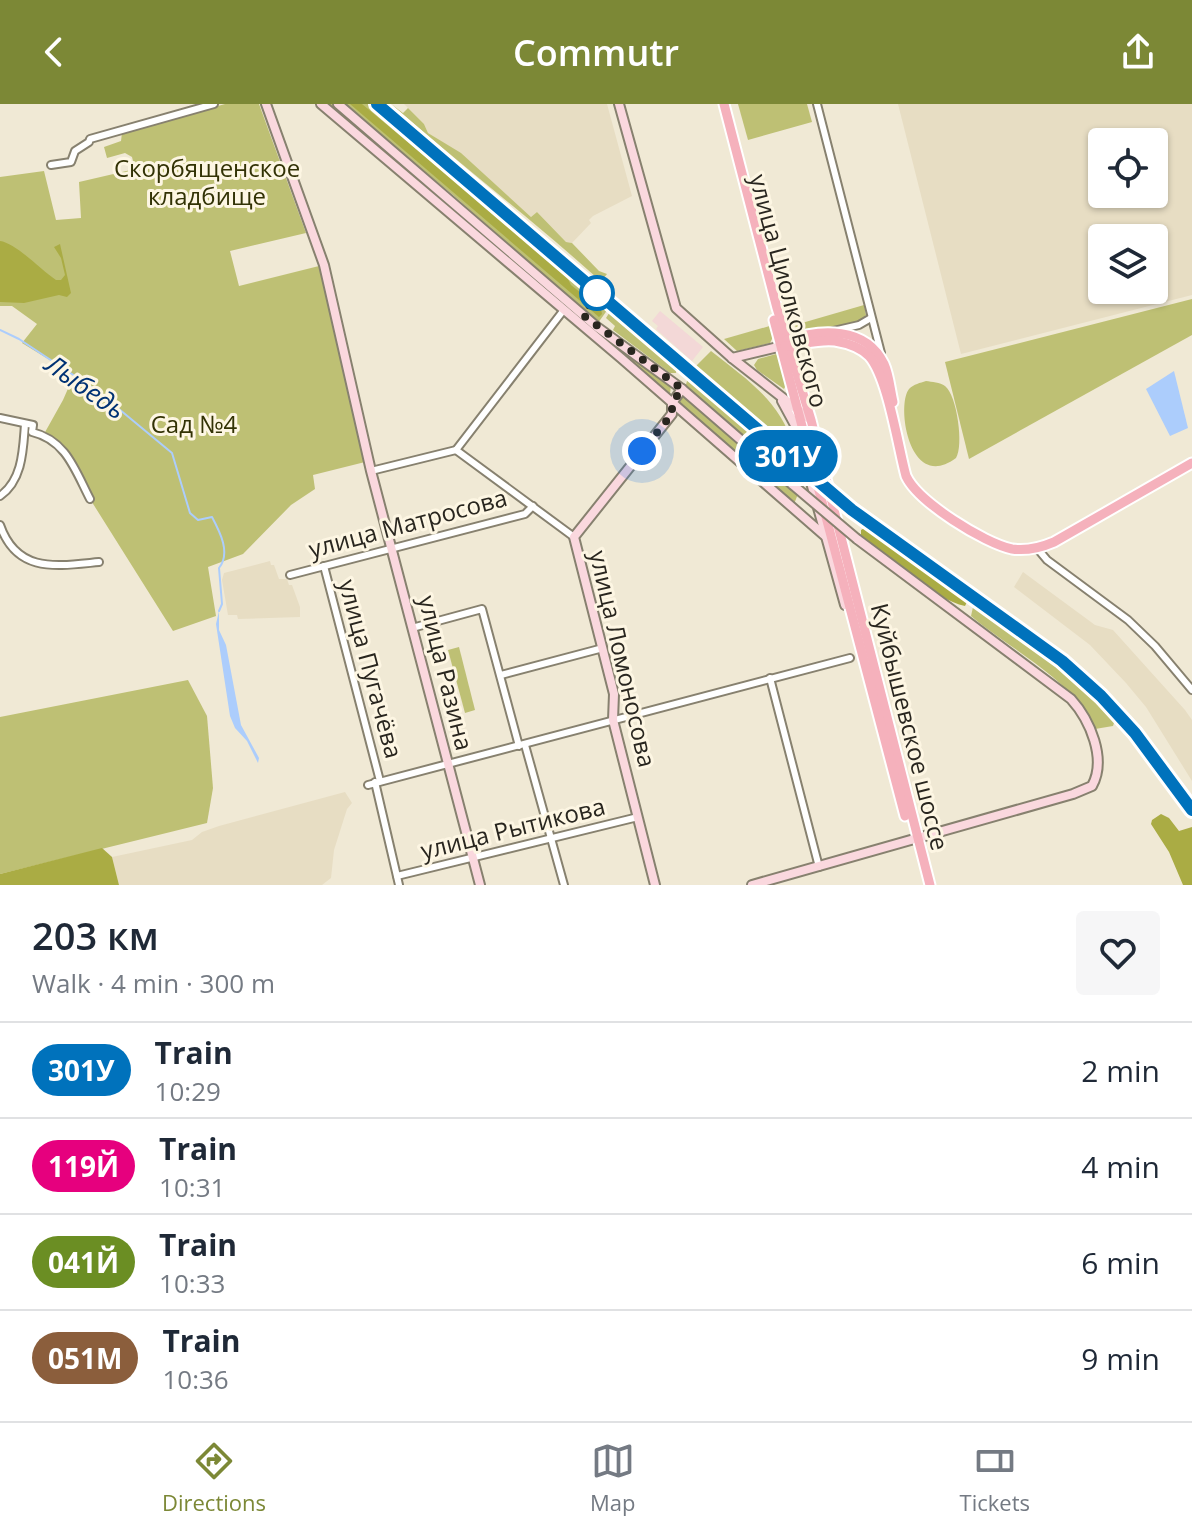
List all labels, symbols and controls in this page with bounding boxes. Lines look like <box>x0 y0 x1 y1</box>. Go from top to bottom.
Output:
text: Commutr <box>513 28 679 77</box>
icon: back <box>32 30 76 74</box>
icon: share <box>1116 30 1160 74</box>
map controls <box>1088 128 1168 304</box>
button: locate <box>1088 128 1168 208</box>
park label: Скорбященское кладбище <box>114 151 300 212</box>
street label: улица Циолковского <box>742 170 837 411</box>
button: layers <box>1088 224 1168 304</box>
unlabelled marker <box>580 276 614 310</box>
water label: Лыбедь <box>37 345 133 427</box>
park label: Сад №4 <box>151 407 238 440</box>
line badge: 301У <box>732 430 844 482</box>
your location <box>622 431 662 471</box>
text: 301У <box>755 437 821 475</box>
street label: улица Матросова <box>305 480 510 565</box>
street label: улица Ломоносова <box>582 547 664 770</box>
street label: улица Пугачёва <box>332 575 411 762</box>
street label: улица Разина <box>411 592 482 754</box>
street label: Куйбышевское шоссе <box>864 600 957 854</box>
street label: улица Рытикова <box>417 789 608 866</box>
text: 203 км <box>32 909 159 961</box>
button: heart <box>1076 911 1160 995</box>
text: Walk · 4 min · 300 m <box>32 965 275 1001</box>
text: Train <box>155 1032 233 1073</box>
text: 2 min <box>1081 1050 1160 1091</box>
text: 301У <box>48 1051 115 1089</box>
text: 10:29 <box>155 1073 221 1109</box>
text: Train <box>159 1128 237 1169</box>
text: 4 min <box>1081 1146 1160 1187</box>
text: 119Й <box>48 1147 119 1185</box>
text: 10:31 <box>159 1169 225 1205</box>
text: Train <box>159 1224 237 1265</box>
text: 6 min <box>1081 1242 1160 1283</box>
text: 041Й <box>48 1243 119 1281</box>
text: 10:33 <box>159 1265 225 1301</box>
text: Train <box>162 1320 240 1361</box>
text: 9 min <box>1081 1338 1160 1379</box>
text: 051М <box>48 1339 122 1377</box>
text: 10:36 <box>162 1361 229 1397</box>
tab: Directions <box>162 1439 266 1517</box>
tab: Map <box>590 1439 636 1517</box>
tab: Tickets <box>960 1439 1030 1517</box>

